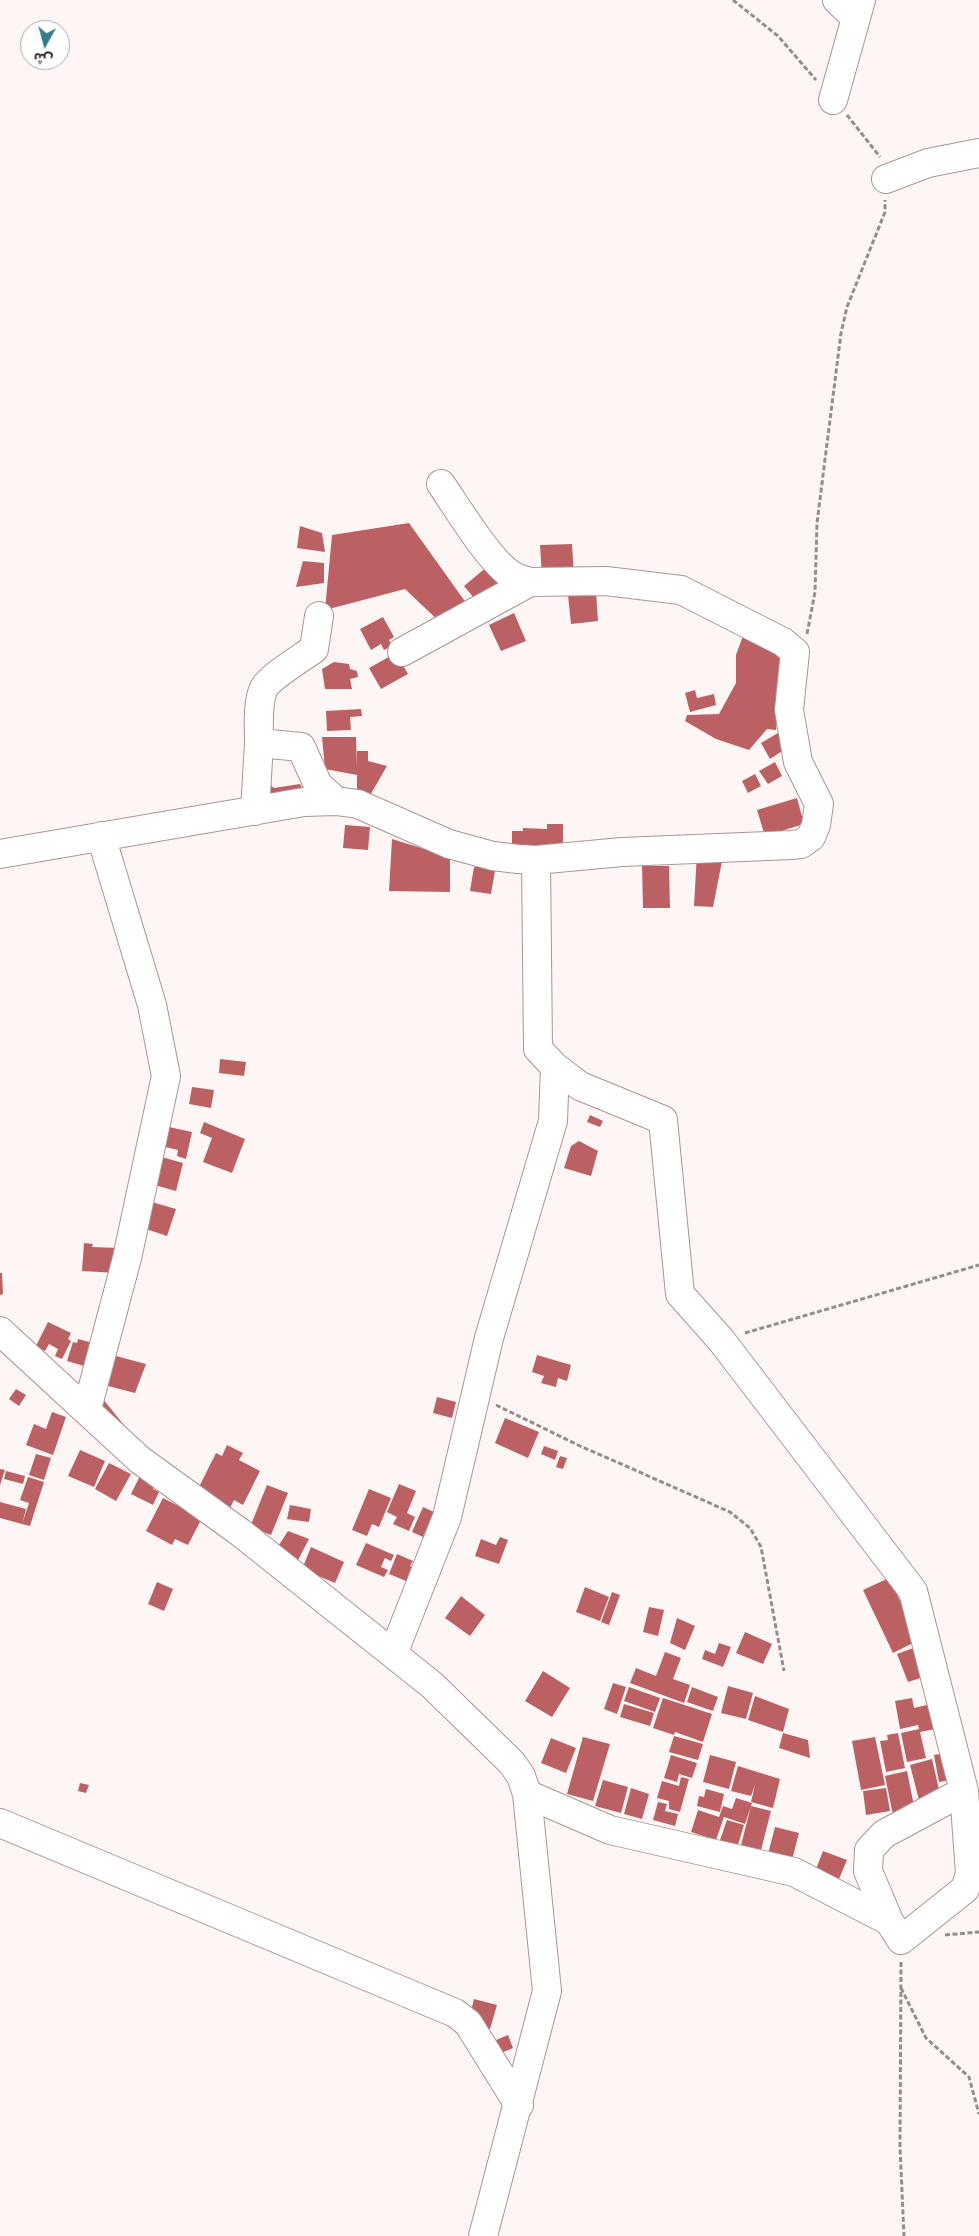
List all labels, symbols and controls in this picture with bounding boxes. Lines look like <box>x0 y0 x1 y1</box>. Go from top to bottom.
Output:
north arrow <box>20 20 70 70</box>
text: ش <box>33 50 54 68</box>

